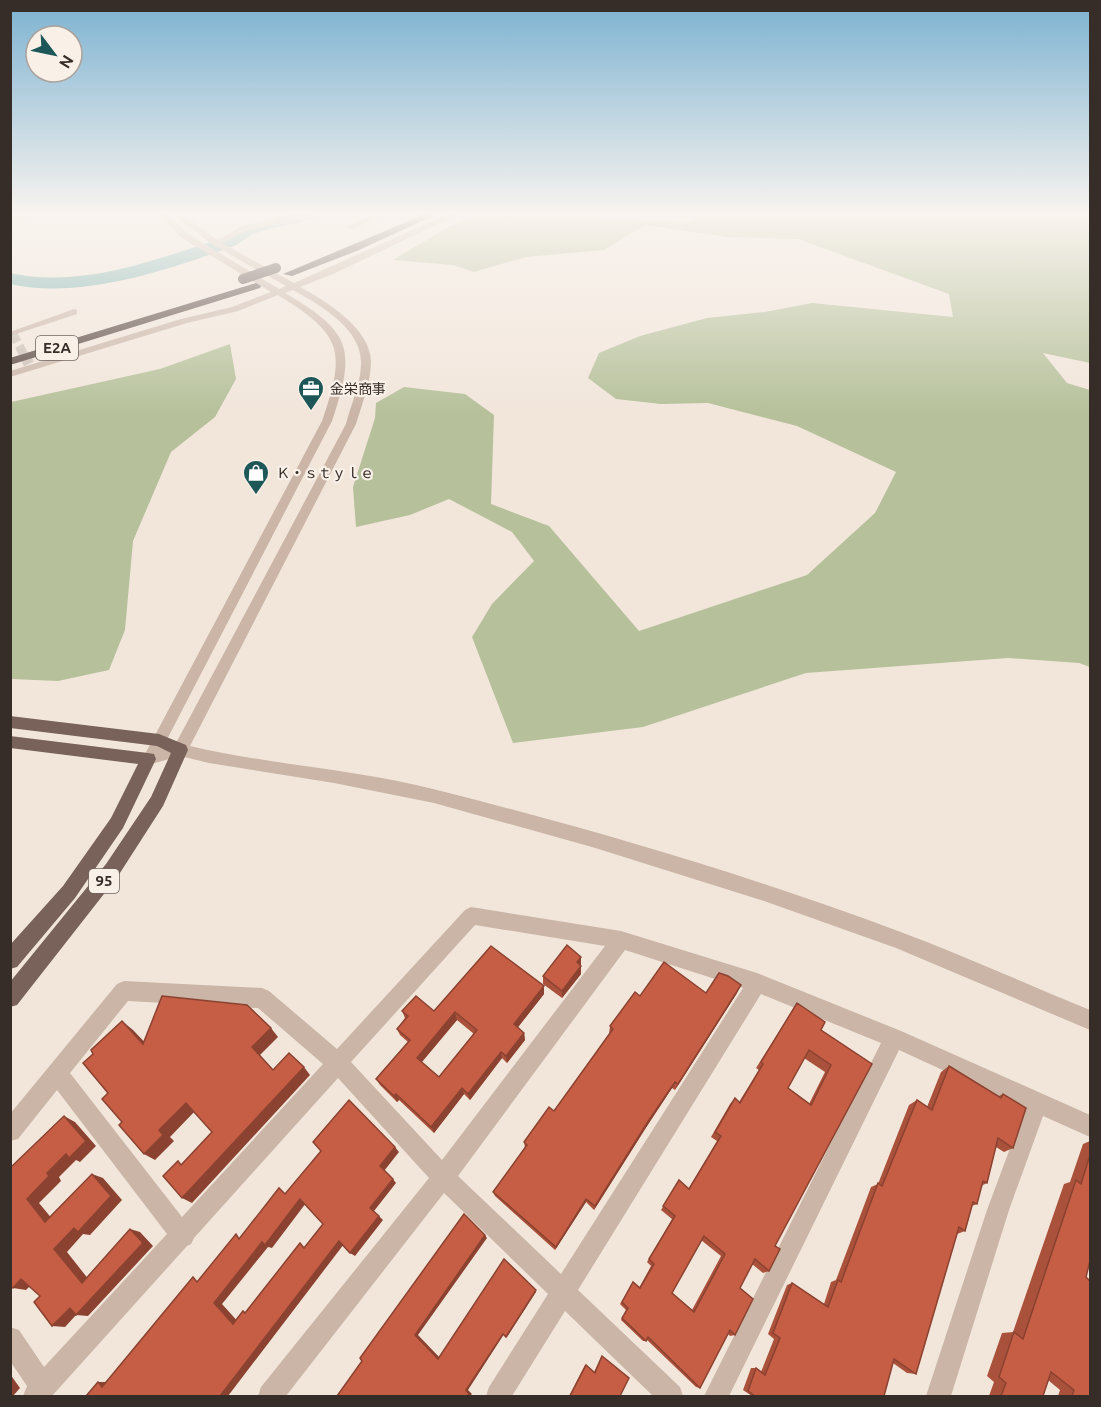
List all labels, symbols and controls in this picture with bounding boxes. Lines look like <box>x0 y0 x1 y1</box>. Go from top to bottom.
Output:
north arrow <box>24 24 84 84</box>
text: N <box>56 52 78 72</box>
road number: E2A <box>36 336 78 360</box>
office icon: 金栄商事 <box>296 374 326 412</box>
place label: 金栄商事 <box>330 381 386 397</box>
shop icon: Ｋ・ｓｔｙｌｅ <box>241 458 271 496</box>
place label: Ｋ・ｓｔｙｌｅ <box>276 465 374 482</box>
road number: 95 <box>89 869 119 893</box>

